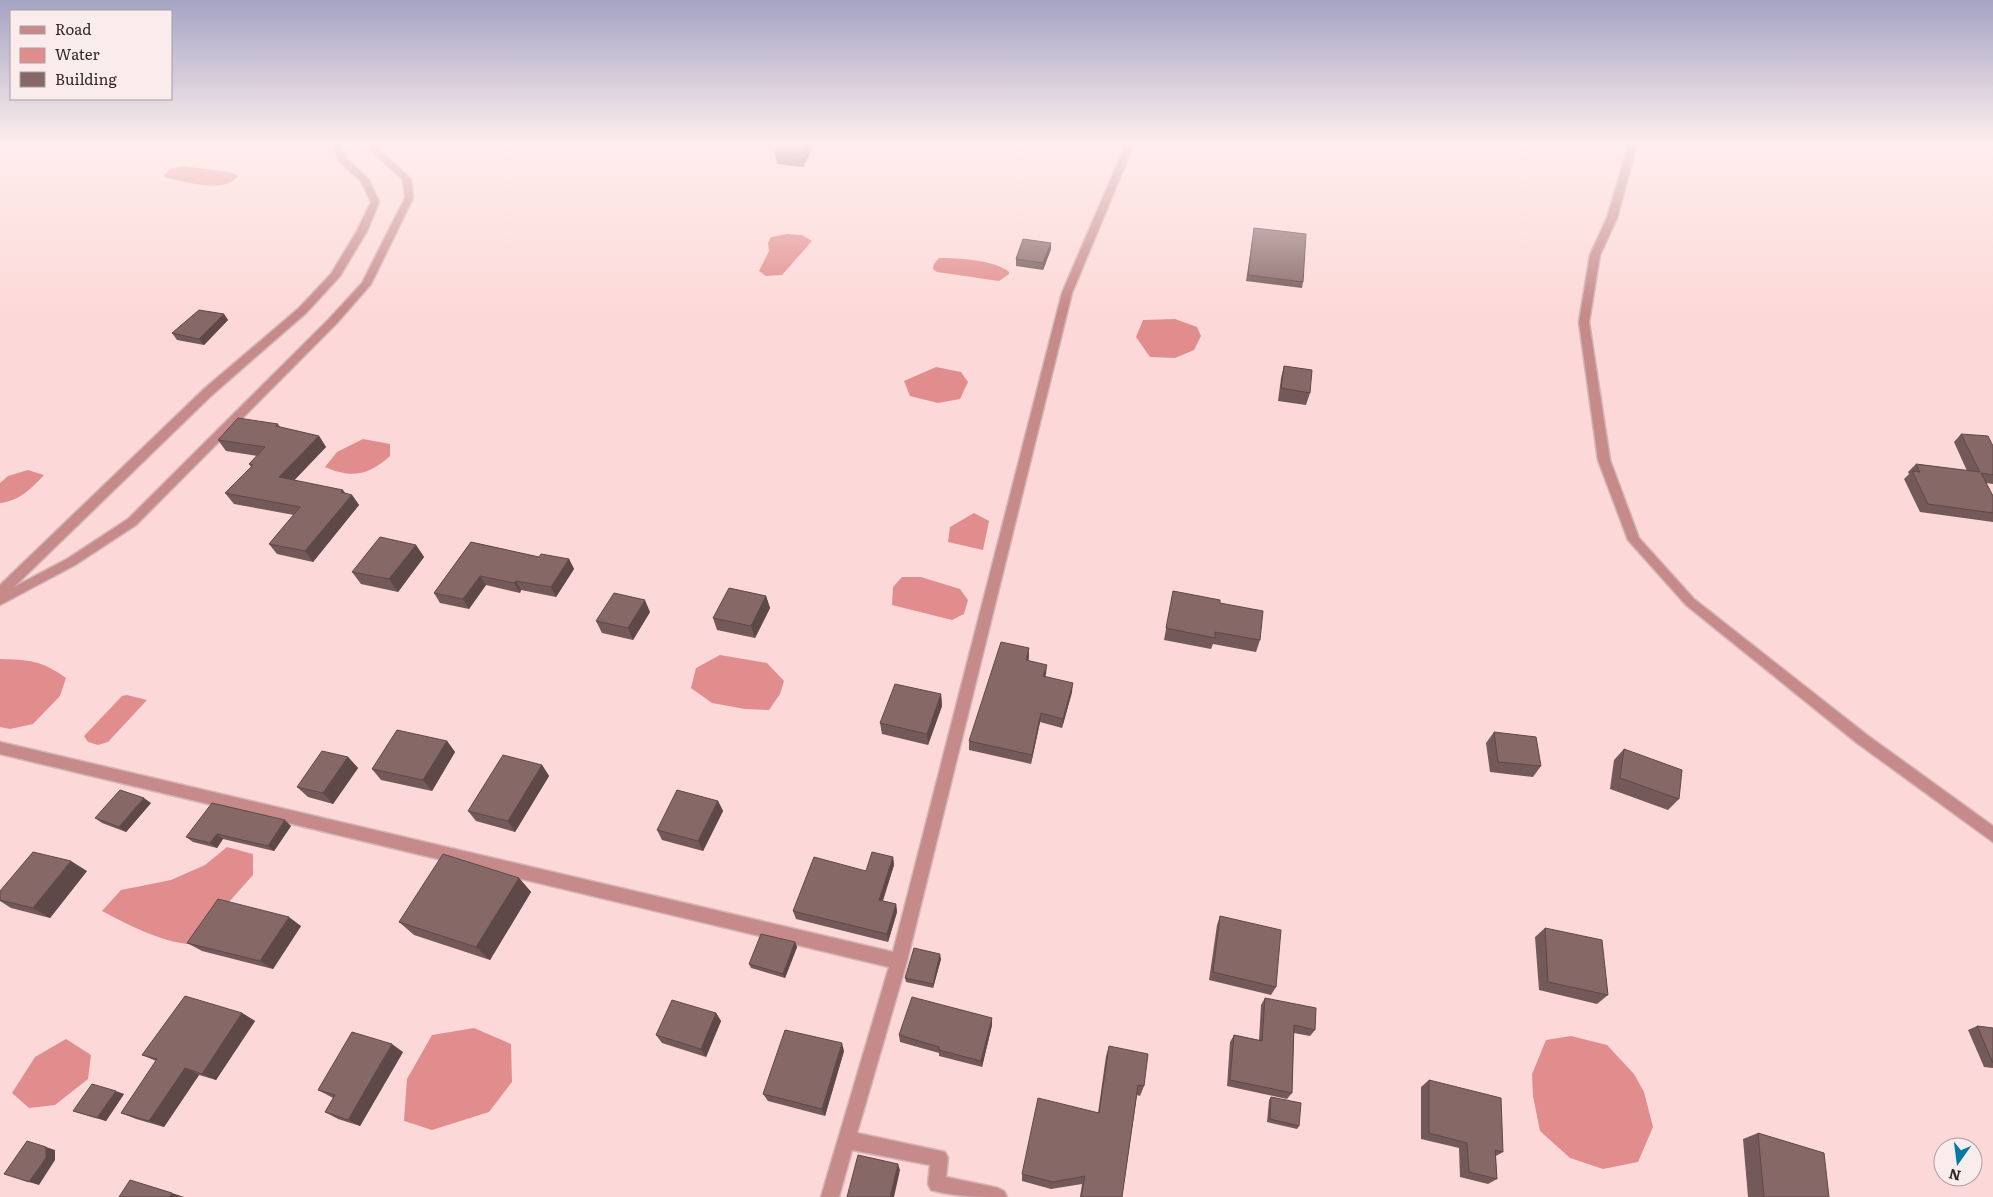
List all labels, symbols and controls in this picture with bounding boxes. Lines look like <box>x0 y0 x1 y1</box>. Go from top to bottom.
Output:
legend <box>10 10 172 100</box>
text: Road <box>55 17 91 40</box>
text: Water <box>55 42 100 65</box>
text: Building <box>55 67 117 90</box>
north arrow <box>1933 1137 1983 1187</box>
text: N <box>1946 1164 1963 1187</box>

